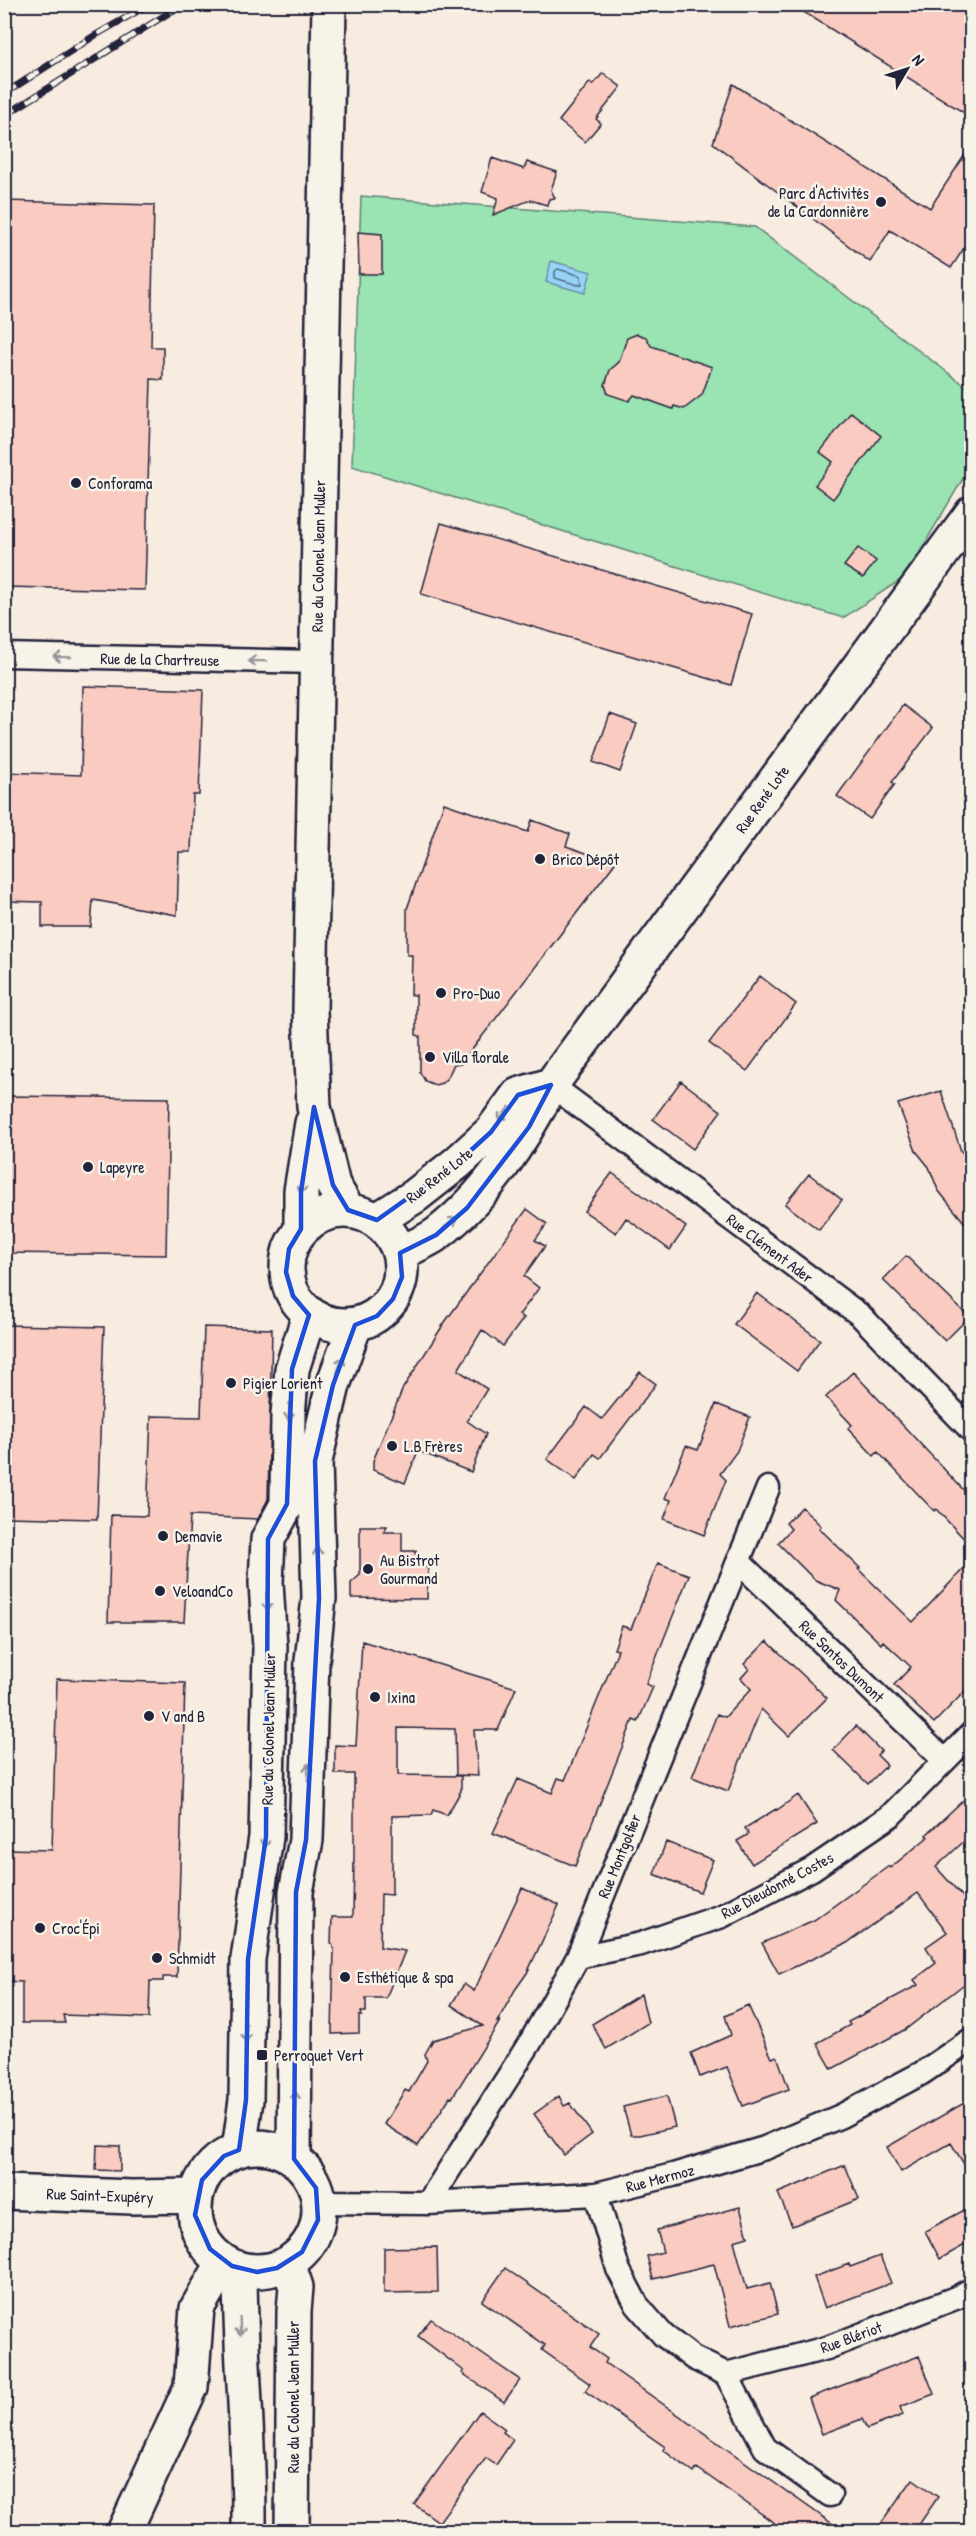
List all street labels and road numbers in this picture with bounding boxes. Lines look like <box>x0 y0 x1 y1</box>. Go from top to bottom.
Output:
street label: Rue du Colonel Jean Muller <box>306 480 330 632</box>
street label: Rue de la Chartreuse <box>100 647 220 671</box>
street label: Rue René Lote <box>730 760 794 837</box>
street label: Rue René Lote <box>401 1142 477 1208</box>
street label: Rue Clément Ader <box>722 1208 818 1288</box>
street label: Rue Santos Dumont <box>795 1615 890 1708</box>
street label: Rue du Colonel Jean Muller <box>256 1653 280 1805</box>
street label: Rue Montgolfier <box>592 1811 646 1901</box>
street label: Rue Dieudonné Costes <box>717 1846 837 1924</box>
street label: Rue Mermoz <box>623 2158 697 2198</box>
street label: Rue Saint-Exupéry <box>46 2182 154 2208</box>
street label: Rue Blériot <box>817 2316 885 2358</box>
street label: Rue du Colonel Jean Muller <box>282 2321 304 2473</box>

